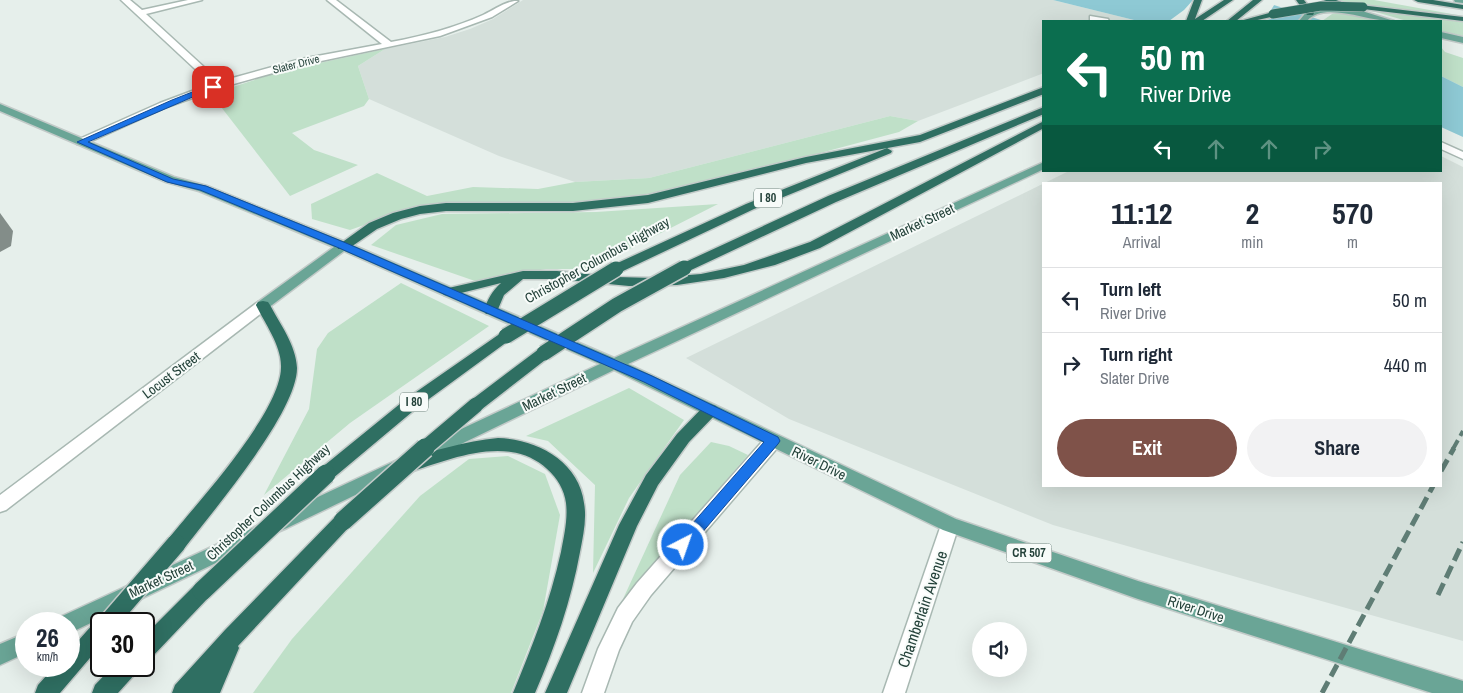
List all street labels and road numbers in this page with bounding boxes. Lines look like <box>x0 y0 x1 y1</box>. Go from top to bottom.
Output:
street label: Slater Drive <box>271 51 321 77</box>
road number: I 80 <box>754 188 782 208</box>
street label: Market Street <box>887 199 957 245</box>
street label: Christopher Columbus Highway <box>521 213 673 307</box>
street label: Locust Street <box>139 347 203 403</box>
street label: Market Street <box>519 369 589 415</box>
road number: I 80 <box>400 392 428 412</box>
street label: Christopher Columbus Highway <box>202 440 334 564</box>
street label: River Drive <box>789 442 849 484</box>
road number: CR 507 <box>1006 544 1052 562</box>
street label: Chamberlain Avenue <box>892 548 952 670</box>
street label: Market Street <box>126 556 196 602</box>
street label: River Drive <box>1166 591 1226 627</box>

